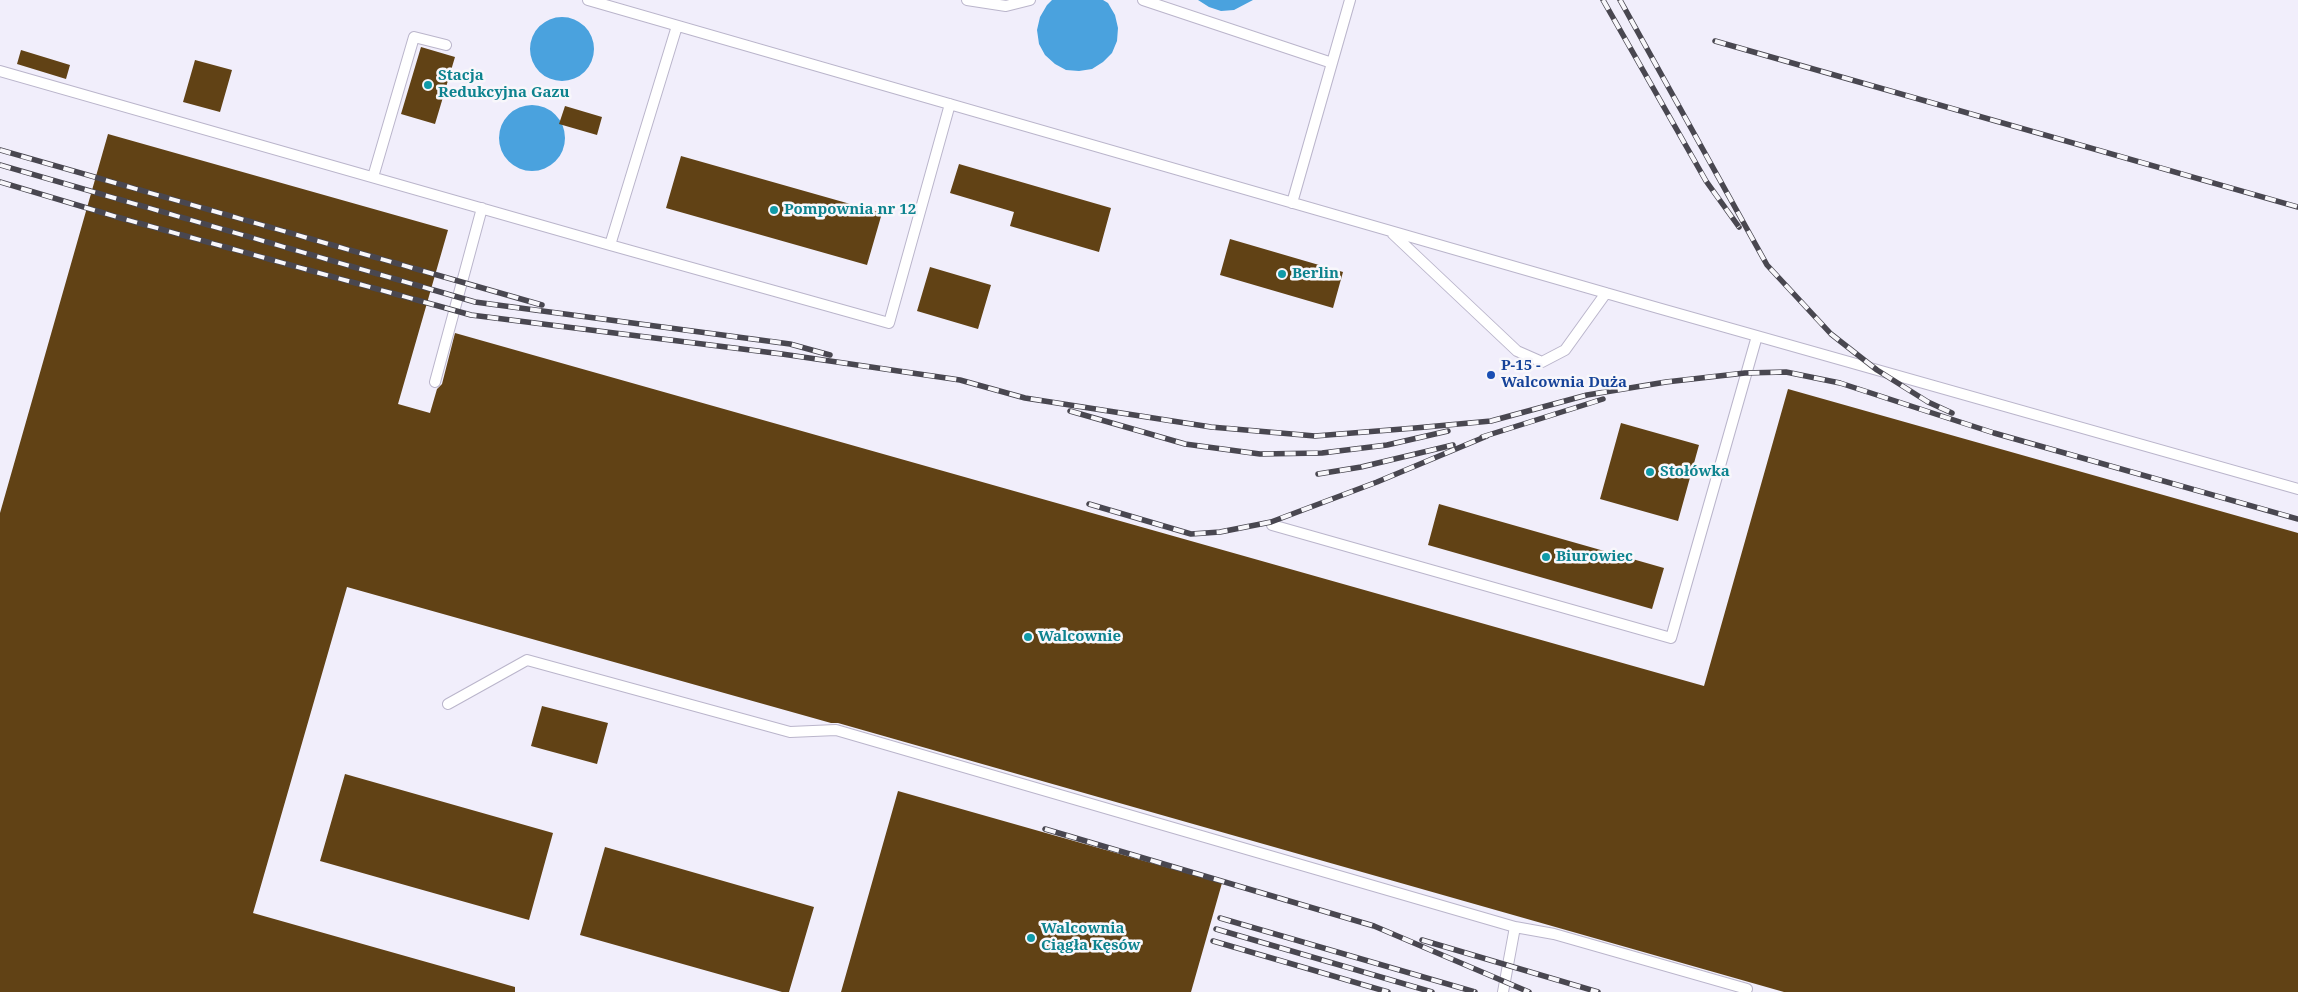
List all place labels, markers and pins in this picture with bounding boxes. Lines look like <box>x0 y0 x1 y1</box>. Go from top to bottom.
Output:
place label: Stacja Redukcyjna Gazu <box>438 67 569 102</box>
marker: Stacja Redukcyjna Gazu <box>422 79 434 91</box>
place label: Pompownia nr 12 <box>784 201 916 219</box>
marker: Pompownia nr 12 <box>768 204 780 216</box>
place label: Berlin <box>1292 265 1339 283</box>
marker: Berlin <box>1276 268 1288 280</box>
place label: P-15 - Walcownia Duża <box>1501 357 1627 392</box>
marker: P-15 - Walcownia Duża <box>1485 369 1497 381</box>
place label: Stołówka <box>1660 463 1730 481</box>
marker: Stołówka <box>1644 466 1656 478</box>
place label: Biurowiec <box>1556 548 1633 566</box>
marker: Biurowiec <box>1540 551 1552 563</box>
place label: Walcownie <box>1038 628 1121 646</box>
marker: Walcownie <box>1022 631 1034 643</box>
place label: Walcownia Ciągła Kęsów <box>1041 920 1140 955</box>
marker: Walcownia Ciągła Kęsów <box>1025 932 1037 944</box>

